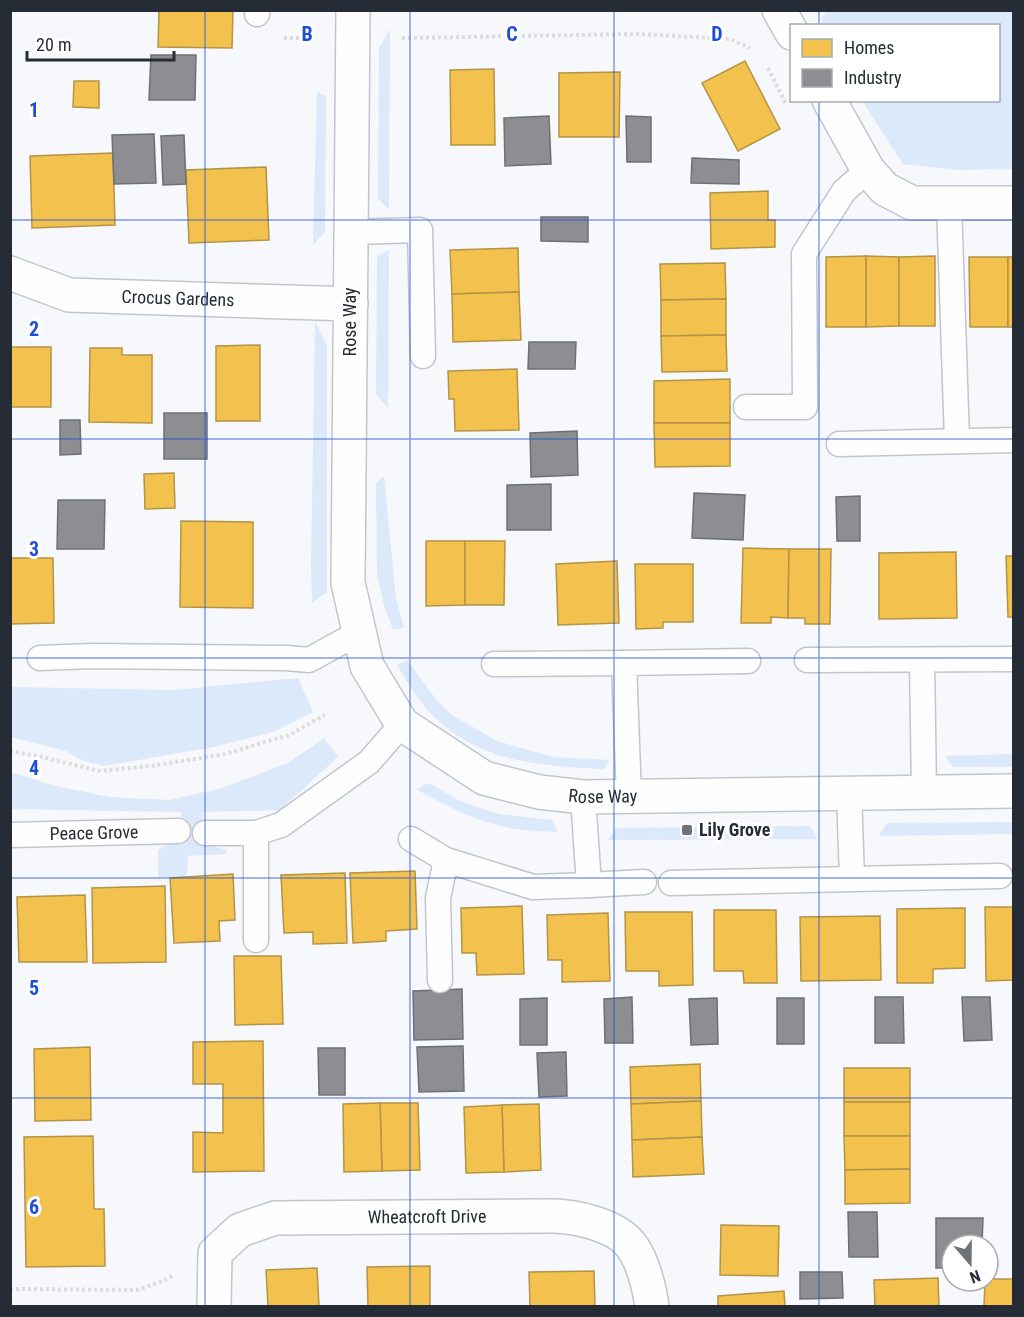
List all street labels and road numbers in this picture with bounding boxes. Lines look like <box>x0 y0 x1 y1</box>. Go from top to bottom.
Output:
street label: Crocus Gardens <box>121 286 235 310</box>
street label: Rose Way <box>339 287 360 356</box>
street label: Rose Way <box>567 784 638 807</box>
street label: Peace Grove <box>49 821 139 844</box>
street label: Wheatcroft Drive <box>368 1205 486 1227</box>

